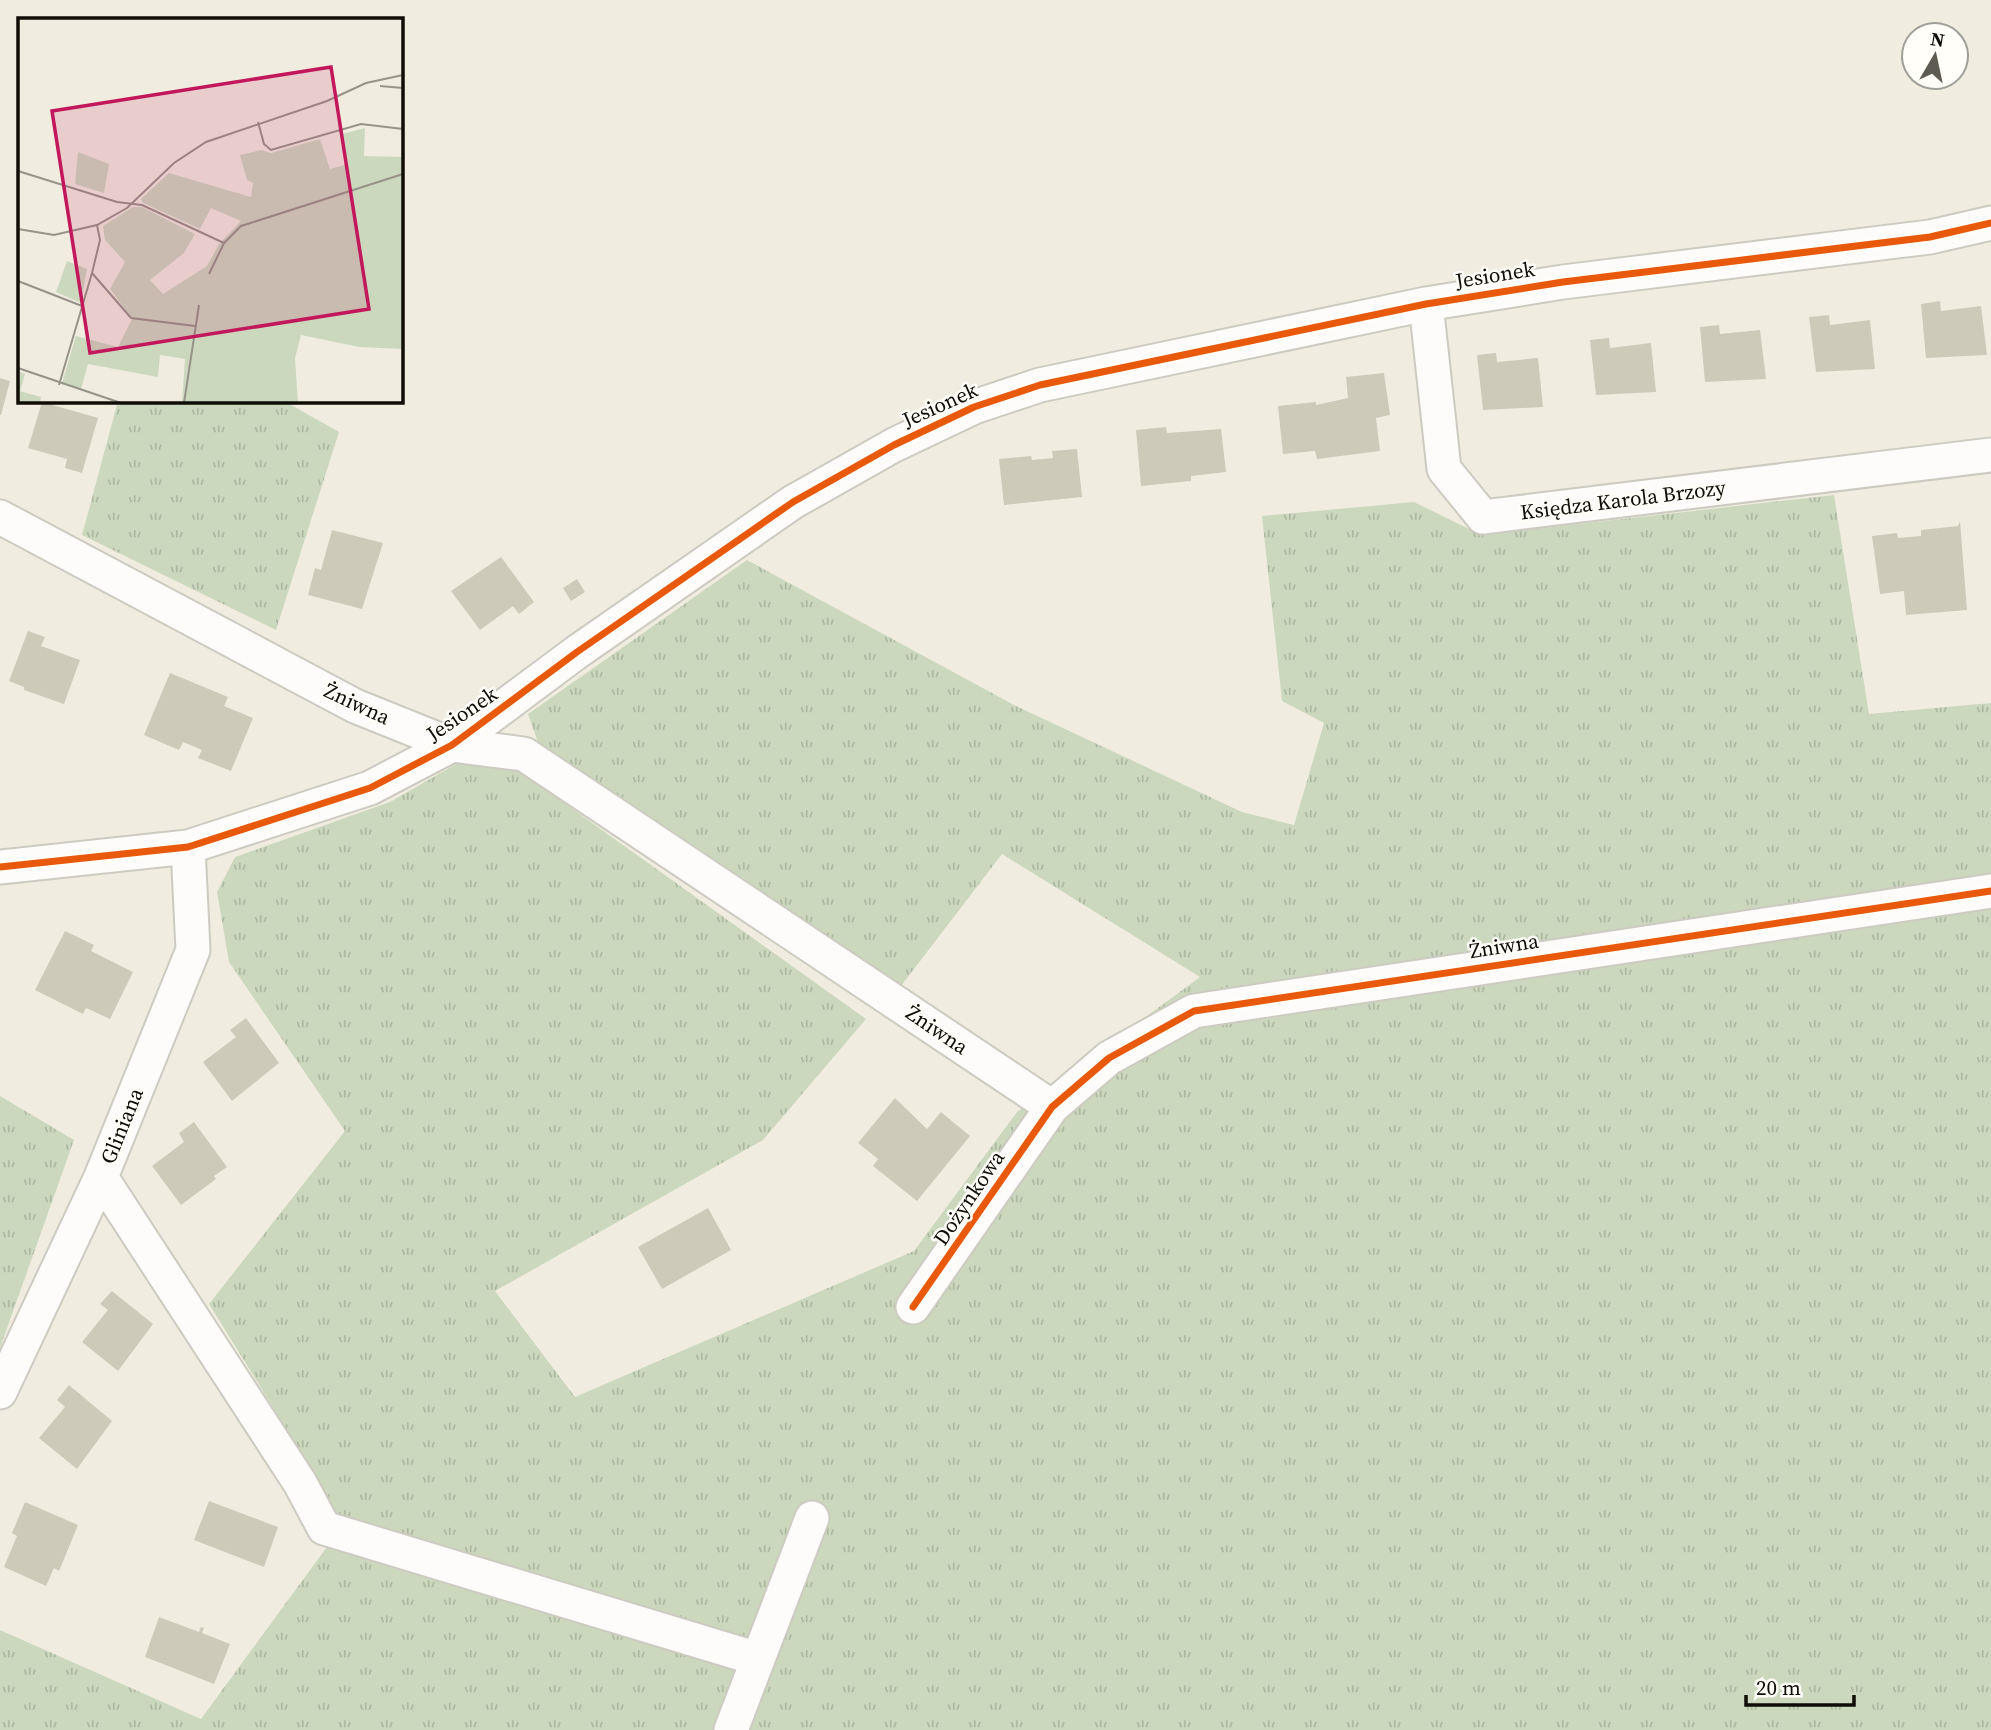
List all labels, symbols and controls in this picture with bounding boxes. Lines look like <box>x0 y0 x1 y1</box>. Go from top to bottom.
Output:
inset map <box>18 18 402 402</box>
north arrow <box>1900 21 1970 91</box>
text: N <box>1929 25 1947 53</box>
street label: Jesionek <box>1452 254 1537 295</box>
street label: Jesionek <box>897 375 983 434</box>
street label: Księdza Karola Brzozy <box>1519 472 1728 526</box>
street label: Żniwna <box>319 676 395 732</box>
street label: Jesionek <box>420 679 503 748</box>
street label: Żniwna <box>1467 926 1541 965</box>
street label: Żniwna <box>900 998 975 1061</box>
street label: Gliniana <box>93 1083 150 1168</box>
street label: Dożynkowa <box>926 1144 1011 1251</box>
scale bar <box>1746 1664 1854 1708</box>
text: 20 m <box>1756 1673 1801 1702</box>

